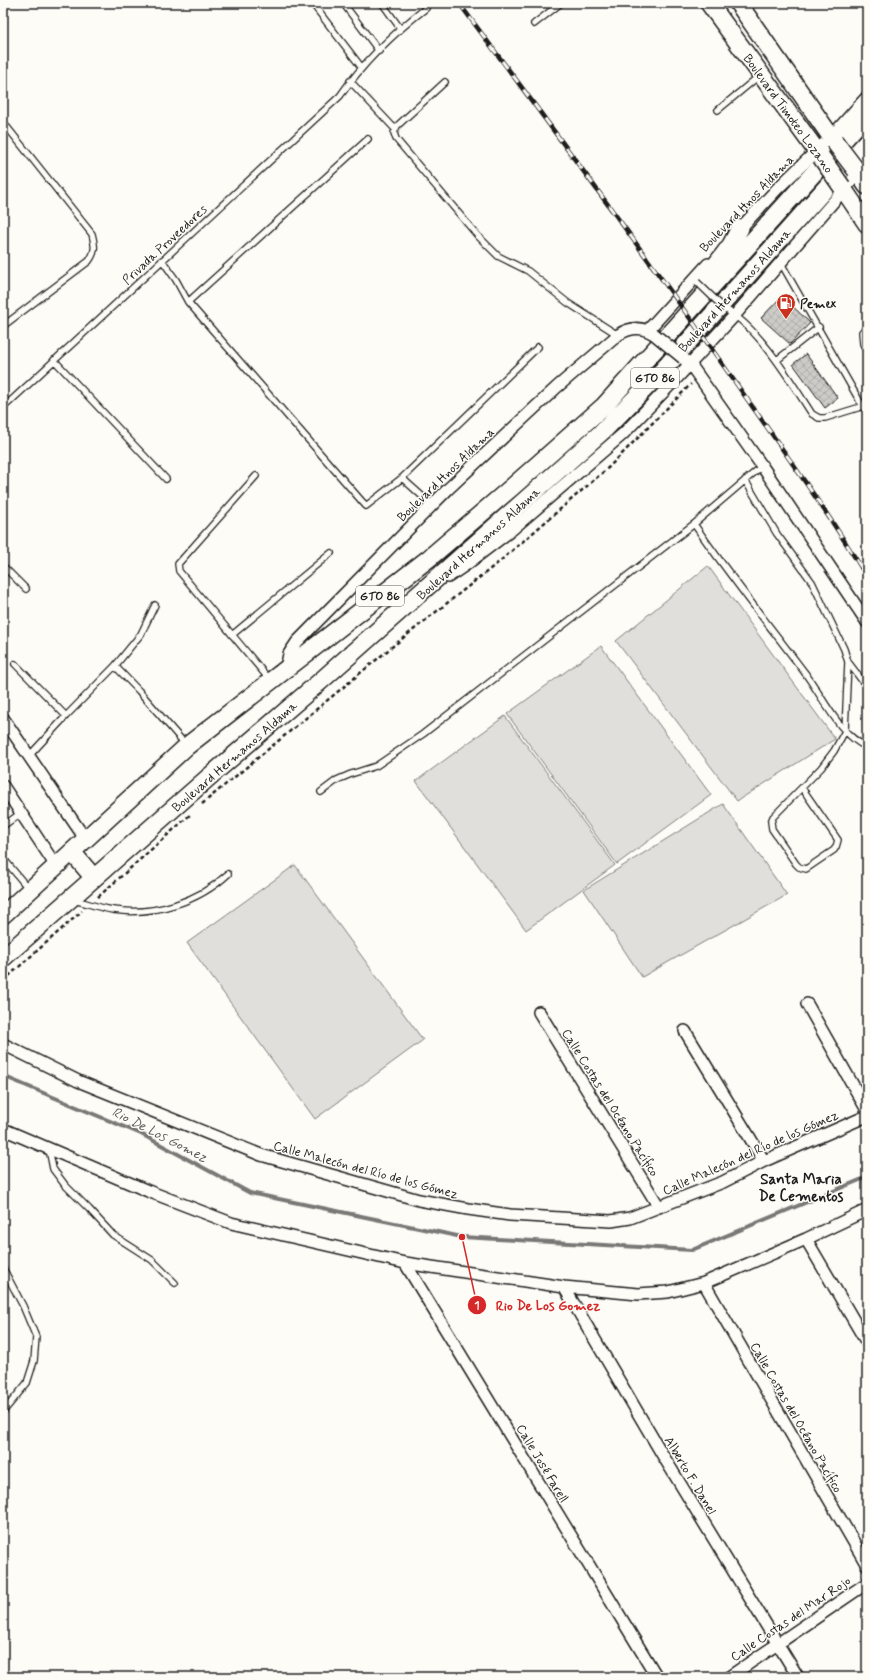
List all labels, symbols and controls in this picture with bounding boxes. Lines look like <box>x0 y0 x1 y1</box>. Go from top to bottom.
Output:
street label: Boulevard Timoteo Lozano <box>739 51 837 177</box>
street label: Boulevard Hnos Aldama <box>696 152 798 256</box>
street label: Privada Proveedores <box>119 201 211 289</box>
street label: Boulevard Hermanos Aldama <box>675 225 795 356</box>
fuel station icon: Pemex <box>775 292 797 320</box>
place label: Pemex <box>800 296 836 313</box>
road number: GTO 86 <box>631 368 679 388</box>
street label: Boulevard Hnos Aldama <box>394 424 498 526</box>
street label: Boulevard Hermanos Aldama <box>414 484 545 604</box>
road number: GTO 86 <box>356 586 404 606</box>
street label: Boulevard Hermanos Aldama <box>169 698 301 816</box>
street label: Calle Costas del Océano Pacífico <box>557 1026 662 1180</box>
water label: Rio De Los Gomez <box>109 1103 210 1167</box>
street label: Calle Malecón del Río de los Gómez <box>660 1107 841 1200</box>
street label: Calle Malecón del Río de los Gómez <box>271 1138 460 1203</box>
district label: Santa Maria De Cementos <box>759 1170 844 1207</box>
callout: Rio De Los Gomez <box>467 1292 610 1318</box>
text: Rio De Los Gomez <box>496 1297 600 1315</box>
text: 1 <box>474 1298 480 1314</box>
street label: Calle Costas del Océano Pacífico <box>746 1339 846 1496</box>
street label: Calle José Farell <box>512 1421 572 1506</box>
street label: Alberto F. Danel <box>660 1434 720 1518</box>
street label: Calle Costas del Mar Rojo <box>728 1573 854 1666</box>

